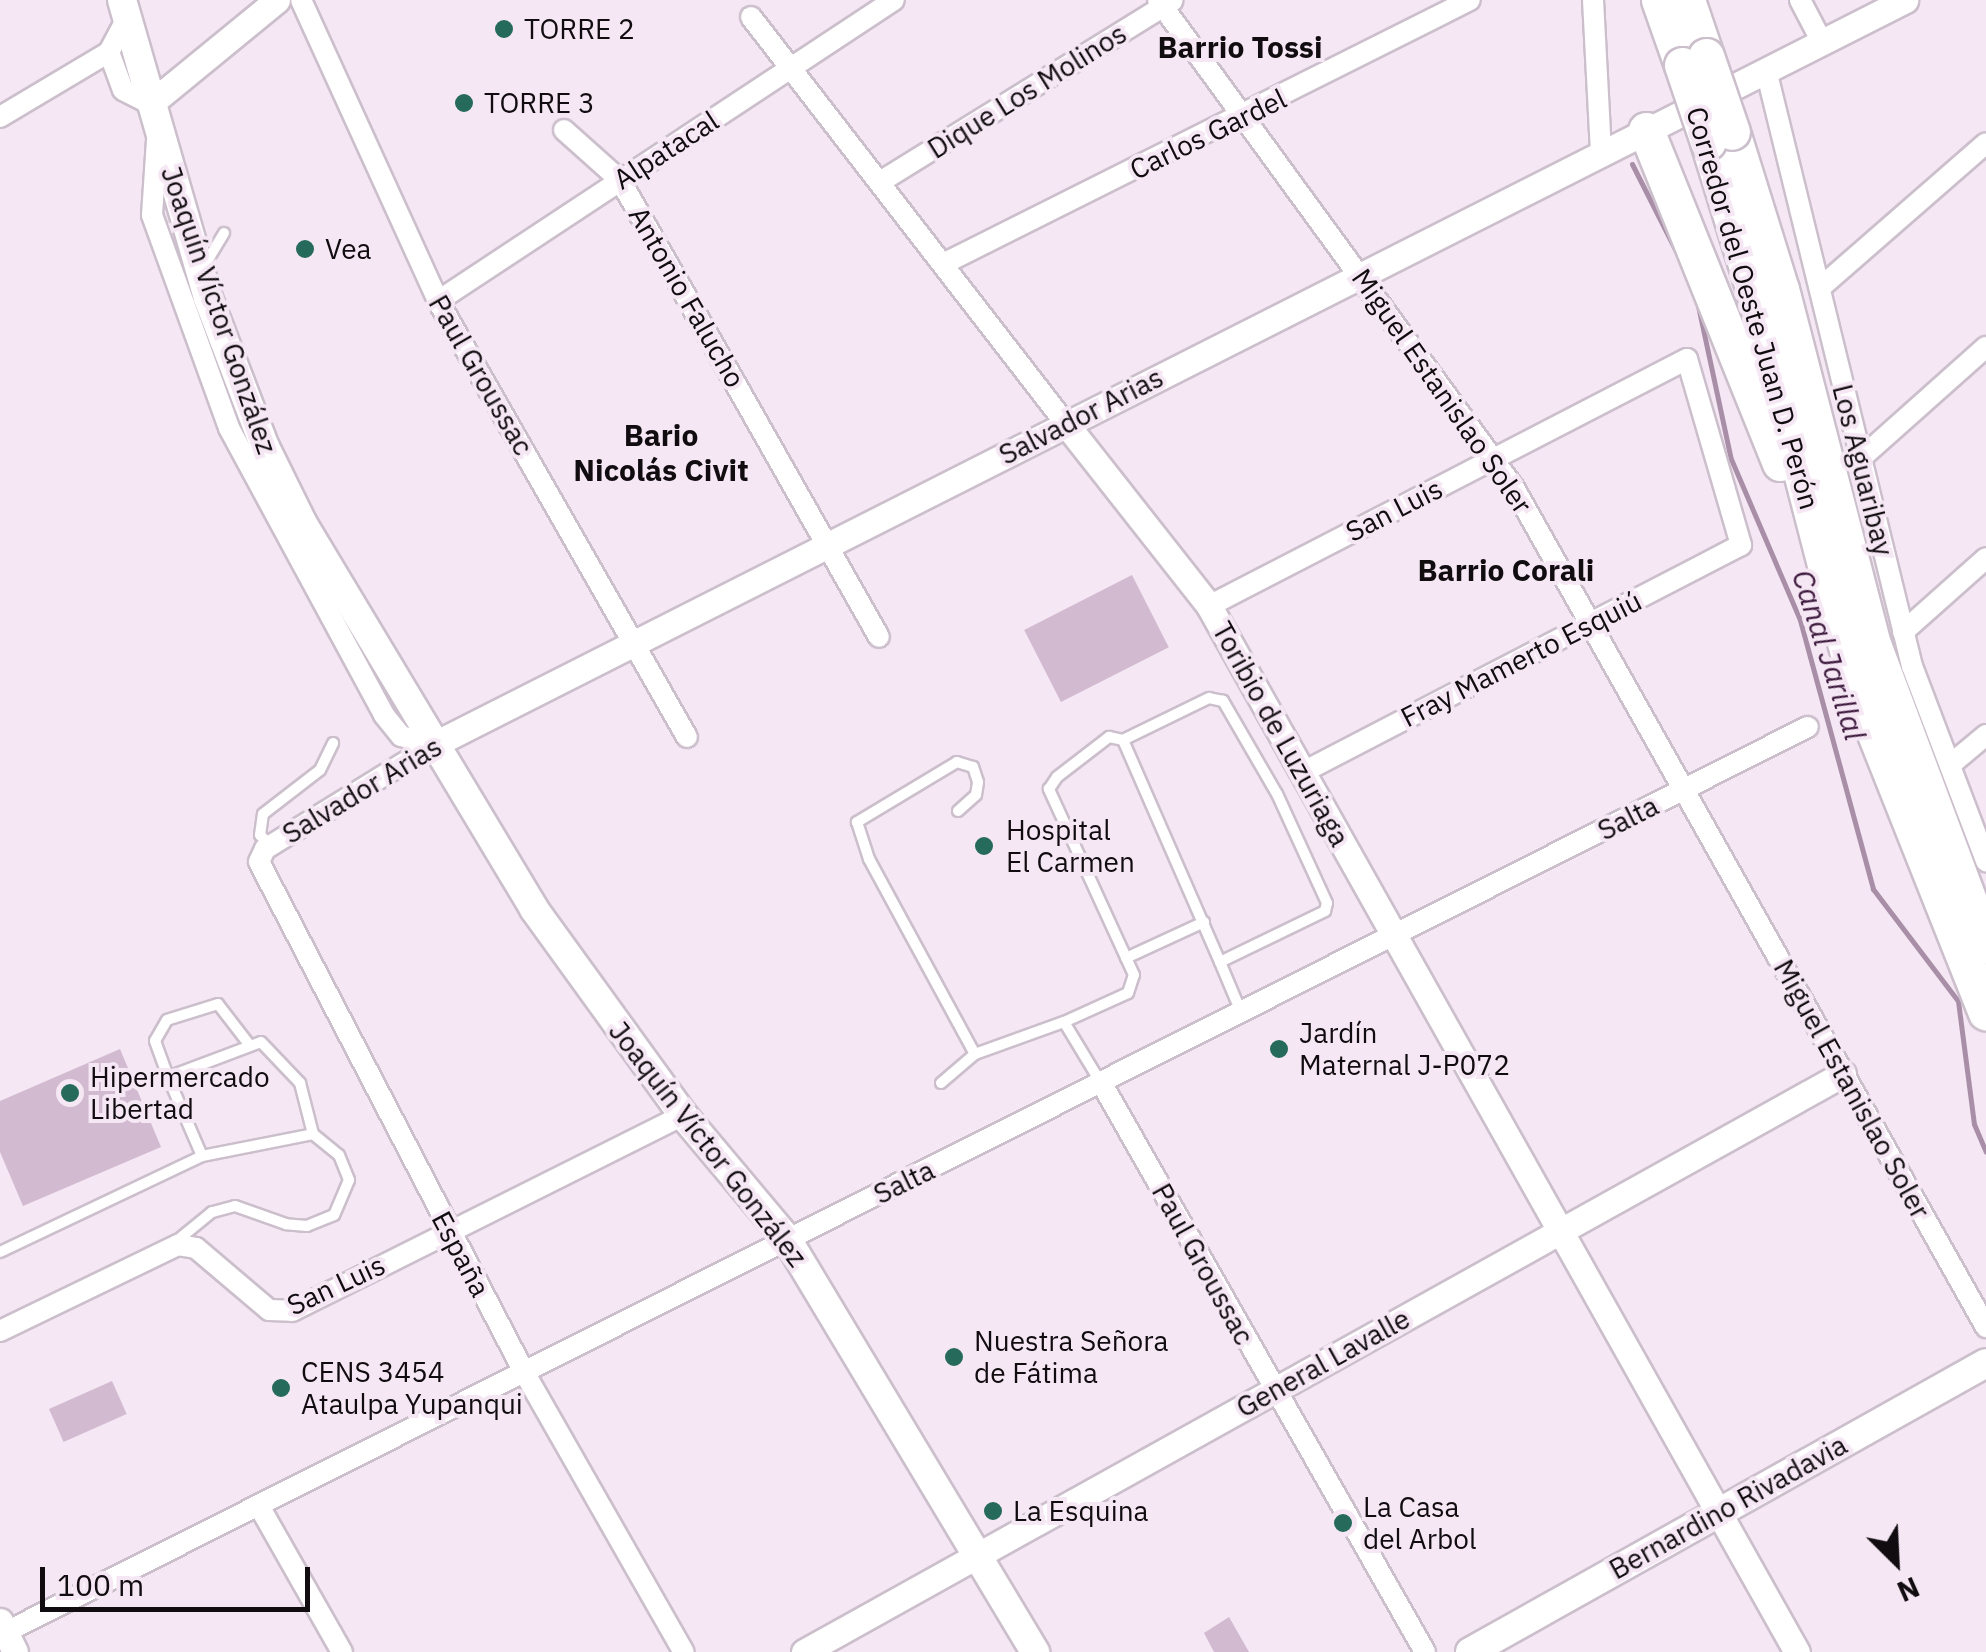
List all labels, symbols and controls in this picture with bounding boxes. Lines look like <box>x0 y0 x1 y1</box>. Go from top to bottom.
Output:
place label: TORRE 2 <box>524 12 635 46</box>
street label: Dique Los Molinos <box>921 16 1133 166</box>
marker: TORRE 2 <box>493 18 515 40</box>
district label: Barrio Tossi <box>1158 29 1322 65</box>
street label: Carlos Gardel <box>1124 82 1292 186</box>
place label: TORRE 3 <box>484 86 595 120</box>
marker: TORRE 3 <box>453 92 475 114</box>
street label: Corredor del Oeste Juan D. Perón <box>1679 103 1827 513</box>
street label: Alpatacal <box>607 104 725 196</box>
street label: Joaquín Víctor González <box>154 162 284 458</box>
street label: Antonio Falucho <box>622 201 752 393</box>
place label: Vea <box>325 232 372 266</box>
marker: Vea <box>294 238 316 260</box>
street label: Miguel Estanislao Soler <box>1345 262 1539 520</box>
street label: Paul Groussac <box>422 289 540 461</box>
street label: Salvador Arias <box>993 360 1169 472</box>
street label: Los Aguaribay <box>1825 381 1901 559</box>
district label: Bario Nicolás Civit <box>573 417 749 488</box>
street label: San Luis <box>1340 471 1448 549</box>
district label: Barrio Corali <box>1418 552 1594 588</box>
water label: Canal Jarillal <box>1785 565 1873 745</box>
street label: Fray Mamerto Esquiú <box>1395 584 1647 734</box>
street label: Toribio de Luzuriaga <box>1205 616 1357 852</box>
street label: Salvador Arias <box>276 729 448 851</box>
street label: Salta <box>1592 789 1664 847</box>
place label: Hospital El Carmen <box>1006 813 1135 879</box>
marker: Hospital El Carmen <box>971 833 997 859</box>
street label: Miguel Estanislao Soler <box>1767 954 1937 1224</box>
street label: Joaquín Víctor González <box>602 1015 814 1273</box>
place label: Jardín Maternal J-P072 <box>1299 1016 1510 1082</box>
marker: Jardín Maternal J-P072 <box>1268 1038 1290 1060</box>
place label: Hipermercado Libertad <box>90 1060 270 1126</box>
marker: Hipermercado Libertad <box>59 1082 81 1104</box>
street label: Salta <box>868 1153 940 1211</box>
street label: Paul Groussac <box>1145 1178 1261 1350</box>
street label: España <box>425 1205 497 1303</box>
street label: San Luis <box>282 1248 390 1322</box>
street label: General Lavalle <box>1230 1301 1416 1425</box>
place label: Nuestra Señora de Fátima <box>974 1324 1168 1390</box>
marker: Nuestra Señora de Fátima <box>943 1346 965 1368</box>
place label: CENS 3454 Ataulpa Yupanqui <box>301 1355 523 1421</box>
marker: CENS 3454 Ataulpa Yupanqui <box>270 1377 292 1399</box>
street label: Bernardino Rivadavia <box>1603 1428 1853 1586</box>
place label: La Casa del Arbol <box>1363 1490 1477 1556</box>
place label: La Esquina <box>1013 1494 1149 1528</box>
marker: La Esquina <box>982 1500 1004 1522</box>
marker: La Casa del Arbol <box>1332 1512 1354 1534</box>
north arrow <box>1846 1512 1946 1612</box>
scale bar <box>45 1547 315 1609</box>
text: 100 m <box>57 1565 144 1604</box>
text: N <box>1892 1569 1925 1611</box>

